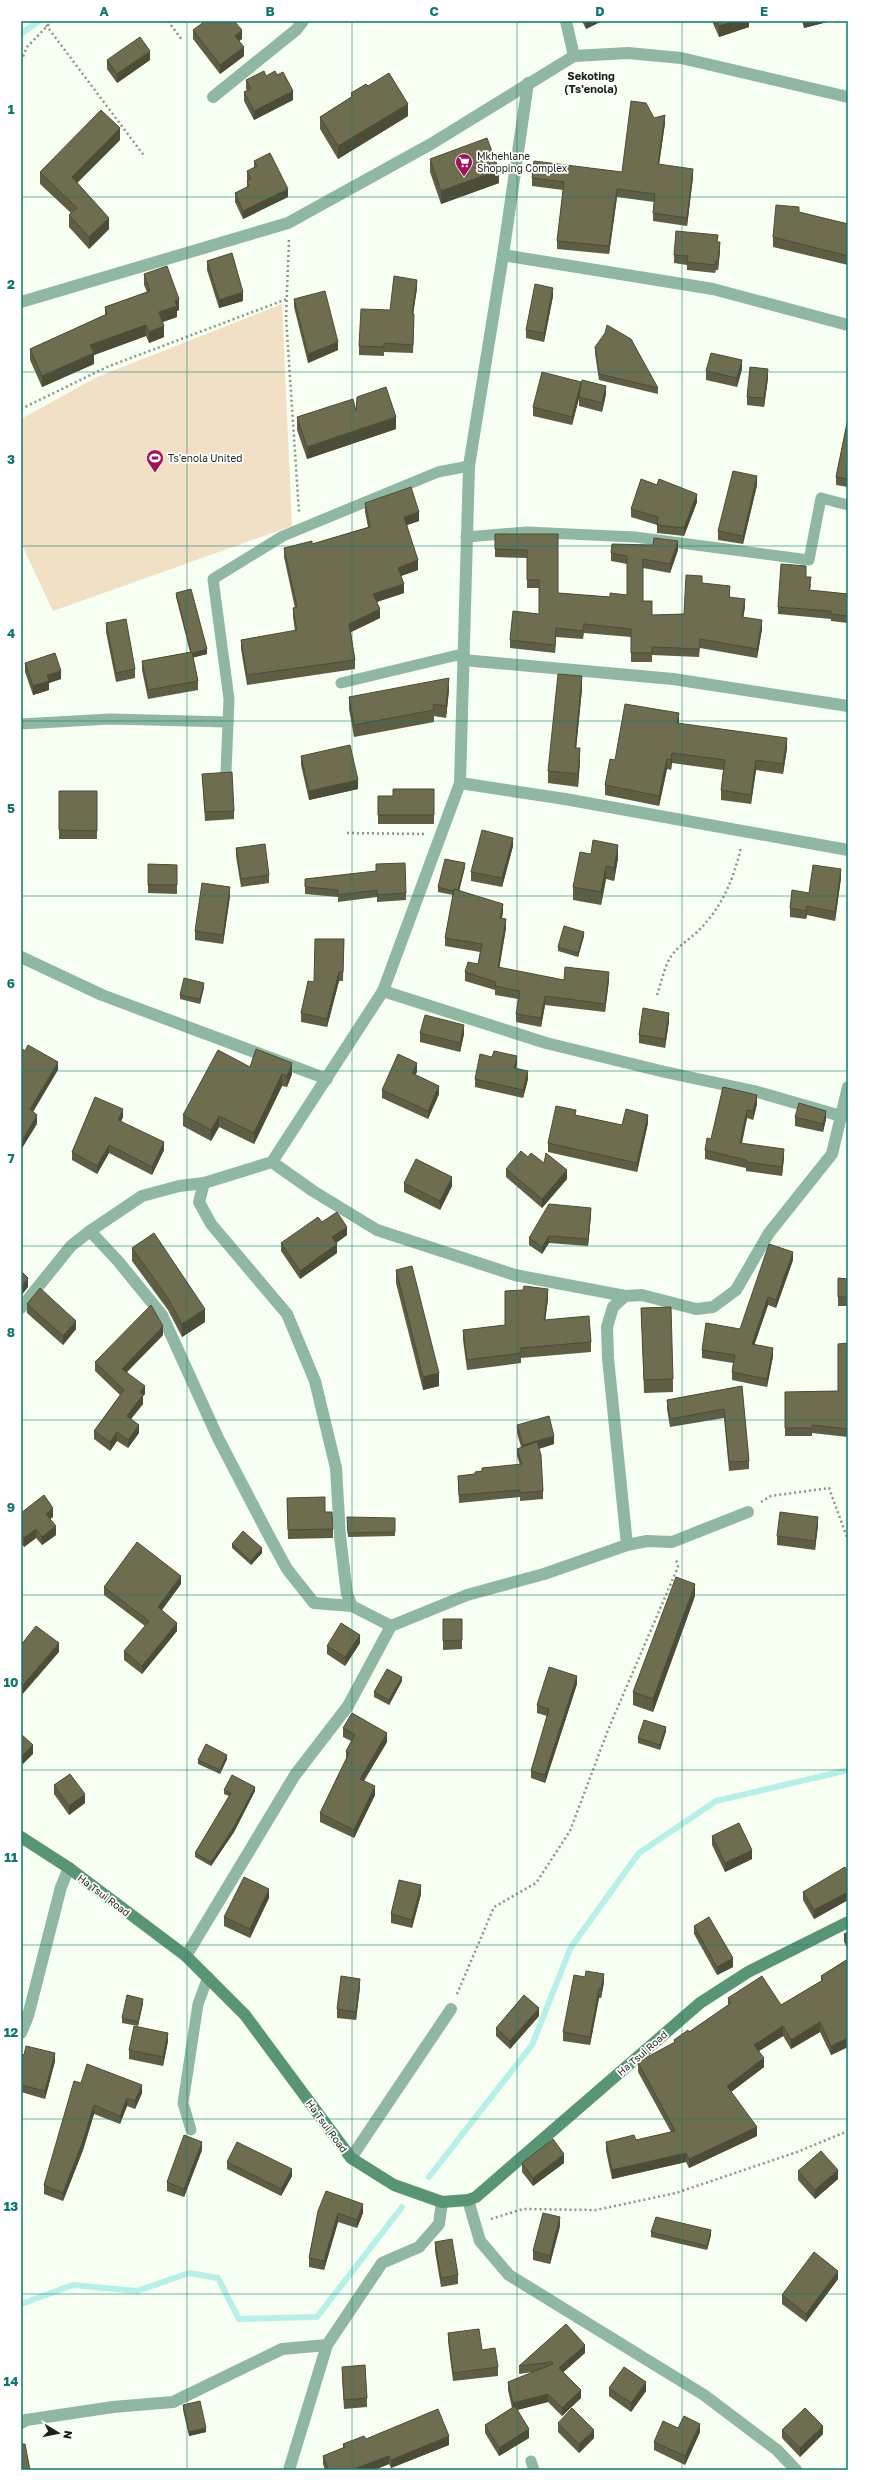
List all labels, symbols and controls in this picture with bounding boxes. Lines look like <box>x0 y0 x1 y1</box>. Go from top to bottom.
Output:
text: A <box>99 3 109 19</box>
text: B <box>265 3 275 19</box>
text: C <box>429 3 439 19</box>
text: D <box>595 3 605 19</box>
text: E <box>760 3 768 19</box>
district label: Sekoting (Ts'enola) <box>564 69 618 95</box>
text: 1 <box>8 101 15 117</box>
place label: Mkhehlane Shopping Complex <box>477 150 568 174</box>
supermarket icon: Mkhehlane Shopping Complex <box>454 152 474 177</box>
text: 2 <box>7 276 15 292</box>
sports icon: Ts'enola United <box>145 448 165 473</box>
text: 3 <box>7 451 15 467</box>
place label: Ts'enola United <box>168 452 242 464</box>
text: 4 <box>7 625 15 641</box>
text: 5 <box>7 800 15 816</box>
text: 6 <box>7 975 15 991</box>
text: 7 <box>7 1150 15 1166</box>
text: 8 <box>7 1324 15 1340</box>
text: 9 <box>7 1499 15 1515</box>
text: 10 <box>3 1674 19 1690</box>
text: 11 <box>4 1849 18 1865</box>
street label: Ha Tsui Road <box>75 1871 133 1919</box>
text: 12 <box>4 2024 18 2040</box>
street label: Ha Tsui Road <box>615 2028 669 2078</box>
street label: Ha Tsui Road <box>304 2097 350 2155</box>
text: 13 <box>4 2198 18 2214</box>
text: 14 <box>4 2373 18 2389</box>
north arrow <box>38 2413 78 2453</box>
text: N <box>61 2430 75 2440</box>

